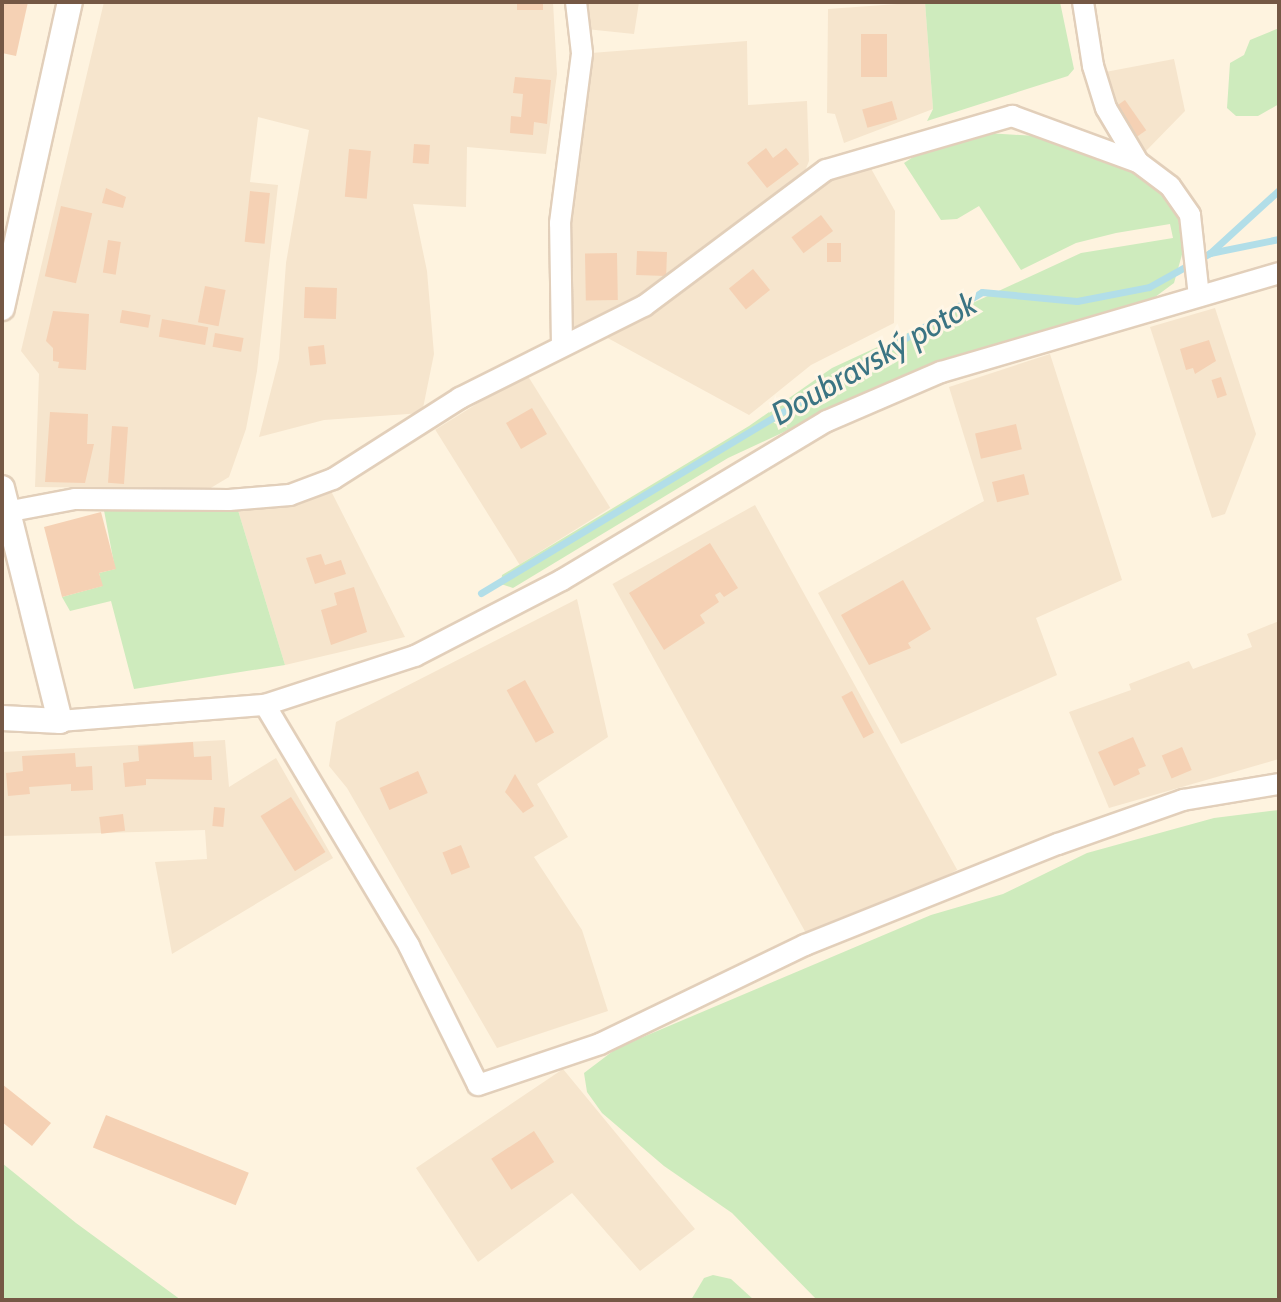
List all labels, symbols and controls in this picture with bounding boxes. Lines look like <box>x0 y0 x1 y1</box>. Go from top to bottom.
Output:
water label: Doubravský potok <box>764 285 984 433</box>

